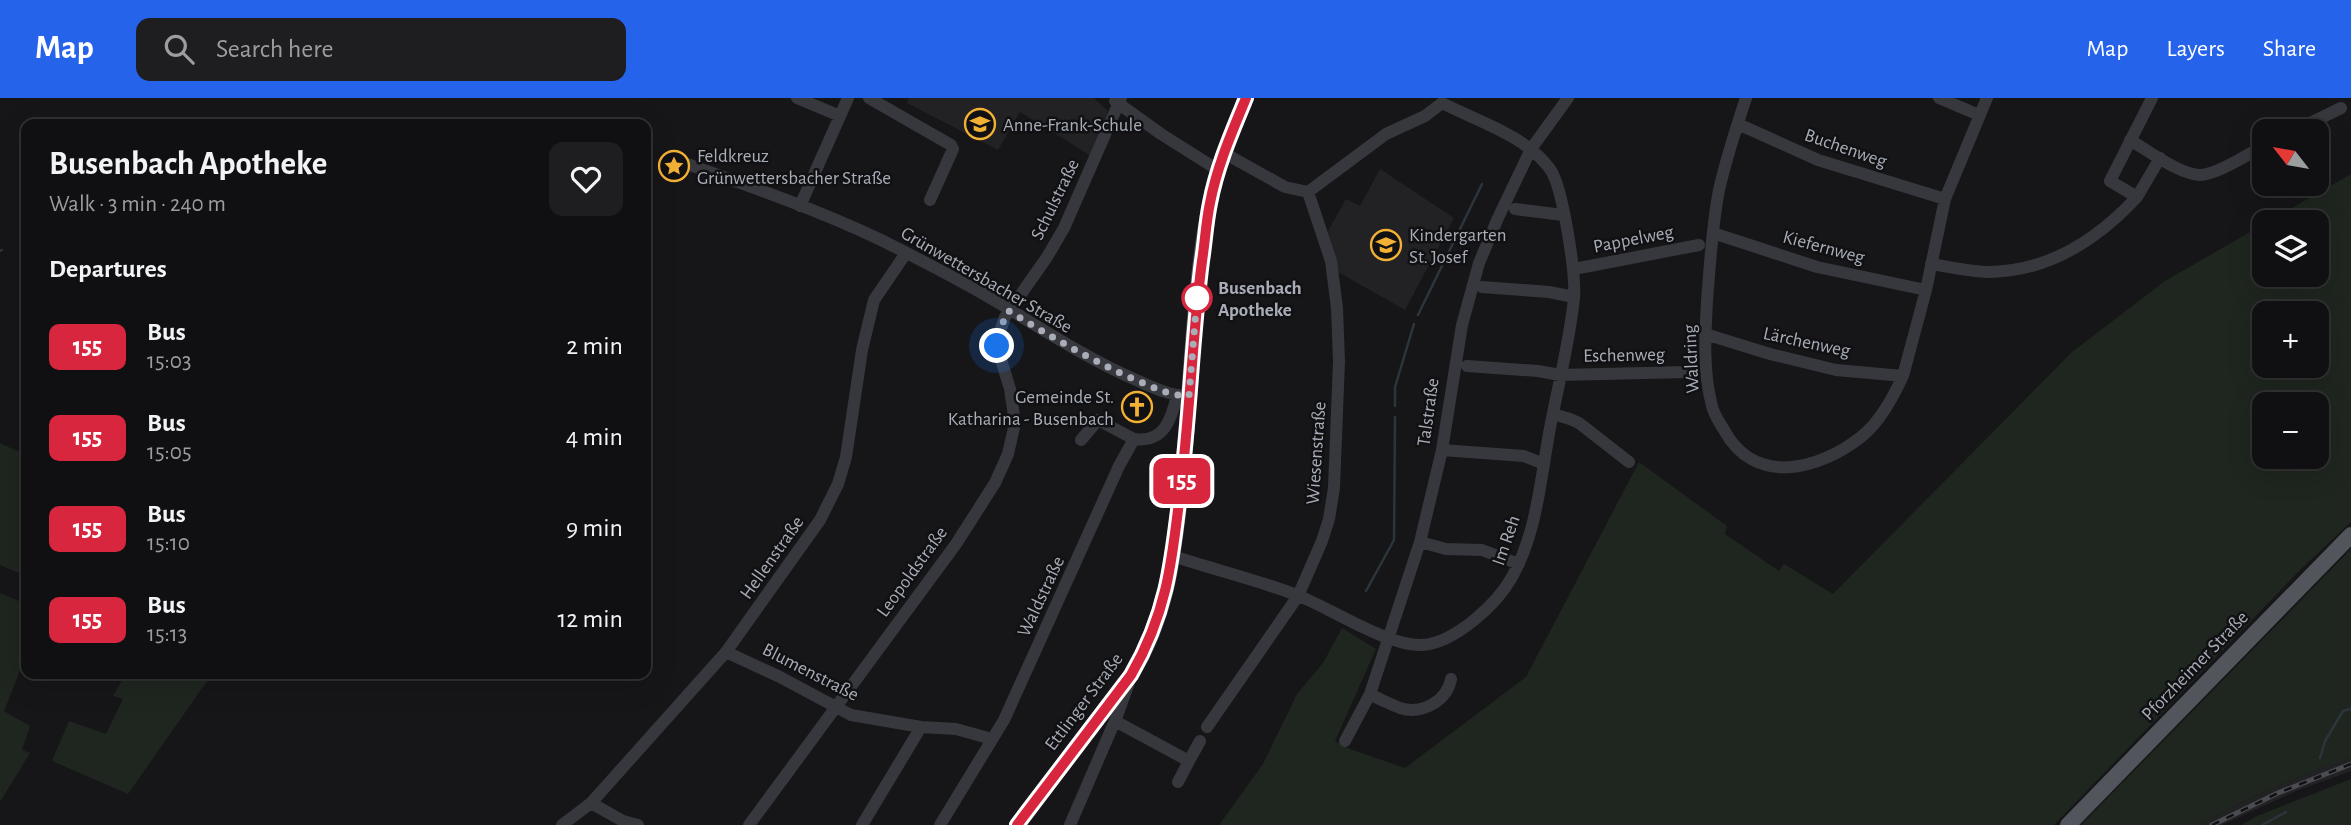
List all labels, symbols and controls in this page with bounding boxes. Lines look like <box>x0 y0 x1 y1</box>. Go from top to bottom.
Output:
search box <box>136 18 626 81</box>
icon: search <box>160 30 198 68</box>
text: Map <box>35 32 94 65</box>
text: Search here <box>216 36 334 62</box>
text: Map <box>2086 37 2128 61</box>
text: Layers <box>2166 37 2225 61</box>
text: Share <box>2263 37 2316 61</box>
school or university icon: Anne-Frank-Schule <box>963 107 997 141</box>
place label: Anne-Frank-Schule <box>1003 116 1142 135</box>
north arrow <box>2252 119 2329 196</box>
map controls <box>2252 119 2329 469</box>
street label: Buchenweg <box>1802 125 1890 172</box>
button: heart <box>549 142 623 216</box>
place label: Feldkreuz Grünwettersbacher Straße <box>697 147 891 188</box>
text: Busenbach Apotheke <box>49 148 327 181</box>
place icon: Feldkreuz Grünwettersbacher Straße <box>657 149 691 183</box>
street label: Schulstraße <box>1028 156 1083 243</box>
text: Walk · 3 min · 240 m <box>49 193 226 216</box>
button: layers <box>2252 210 2329 287</box>
street label: Pappelweg <box>1592 222 1676 257</box>
street label: Grünwettersbacher Straße <box>898 224 1075 337</box>
place label: Kindergarten St. Josef <box>1409 226 1507 267</box>
street label: Kiefernweg <box>1781 227 1867 268</box>
school or university icon: Kindergarten St. Josef <box>1369 228 1403 262</box>
text: Departures <box>49 256 167 282</box>
place label: Busenbach Apotheke <box>1218 279 1302 320</box>
marker: Busenbach Apotheke <box>1182 283 1212 313</box>
button: + <box>2252 301 2329 378</box>
text: Bus <box>147 319 186 345</box>
street label: Waldring <box>1680 323 1703 394</box>
street label: Lärchenweg <box>1761 324 1853 361</box>
your location <box>979 328 1014 363</box>
text: 2 min <box>566 333 623 359</box>
text: 155 <box>73 335 102 359</box>
street label: Eschenweg <box>1583 345 1666 366</box>
text: 15:03 <box>147 350 191 373</box>
street label: Talstraße <box>1414 377 1443 448</box>
place label: Gemeinde St. Katharina - Busenbach <box>948 388 1114 429</box>
church icon: Gemeinde St. Katharina - Busenbach <box>1120 390 1154 424</box>
button: − <box>2252 392 2329 469</box>
street label: Wiesenstraße <box>1303 401 1330 505</box>
text: Bus <box>147 410 186 436</box>
text: 4 min <box>566 424 623 450</box>
text: 155 <box>73 426 102 450</box>
text: 15:05 <box>147 441 192 464</box>
line badge: 155 <box>1142 458 1222 504</box>
text: 155 <box>1167 469 1197 493</box>
text: Bus <box>147 501 186 527</box>
street label: Hellenstraße <box>737 513 808 603</box>
street label: Im Reh <box>1489 513 1524 568</box>
text: 9 min <box>566 515 623 541</box>
text: 155 <box>73 517 102 541</box>
street label: Leopoldstraße <box>873 523 951 620</box>
text: 15:10 <box>147 532 190 555</box>
street label: Waldstraße <box>1015 553 1068 640</box>
text: Bus <box>147 592 186 618</box>
text: 12 min <box>557 606 623 632</box>
text: 155 <box>73 608 102 632</box>
street label: Pforzheimer Straße <box>2138 608 2252 724</box>
text: 15:13 <box>147 623 187 646</box>
street label: Blumenstraße <box>759 640 862 705</box>
street label: Ettlinger Straße <box>1042 650 1127 754</box>

